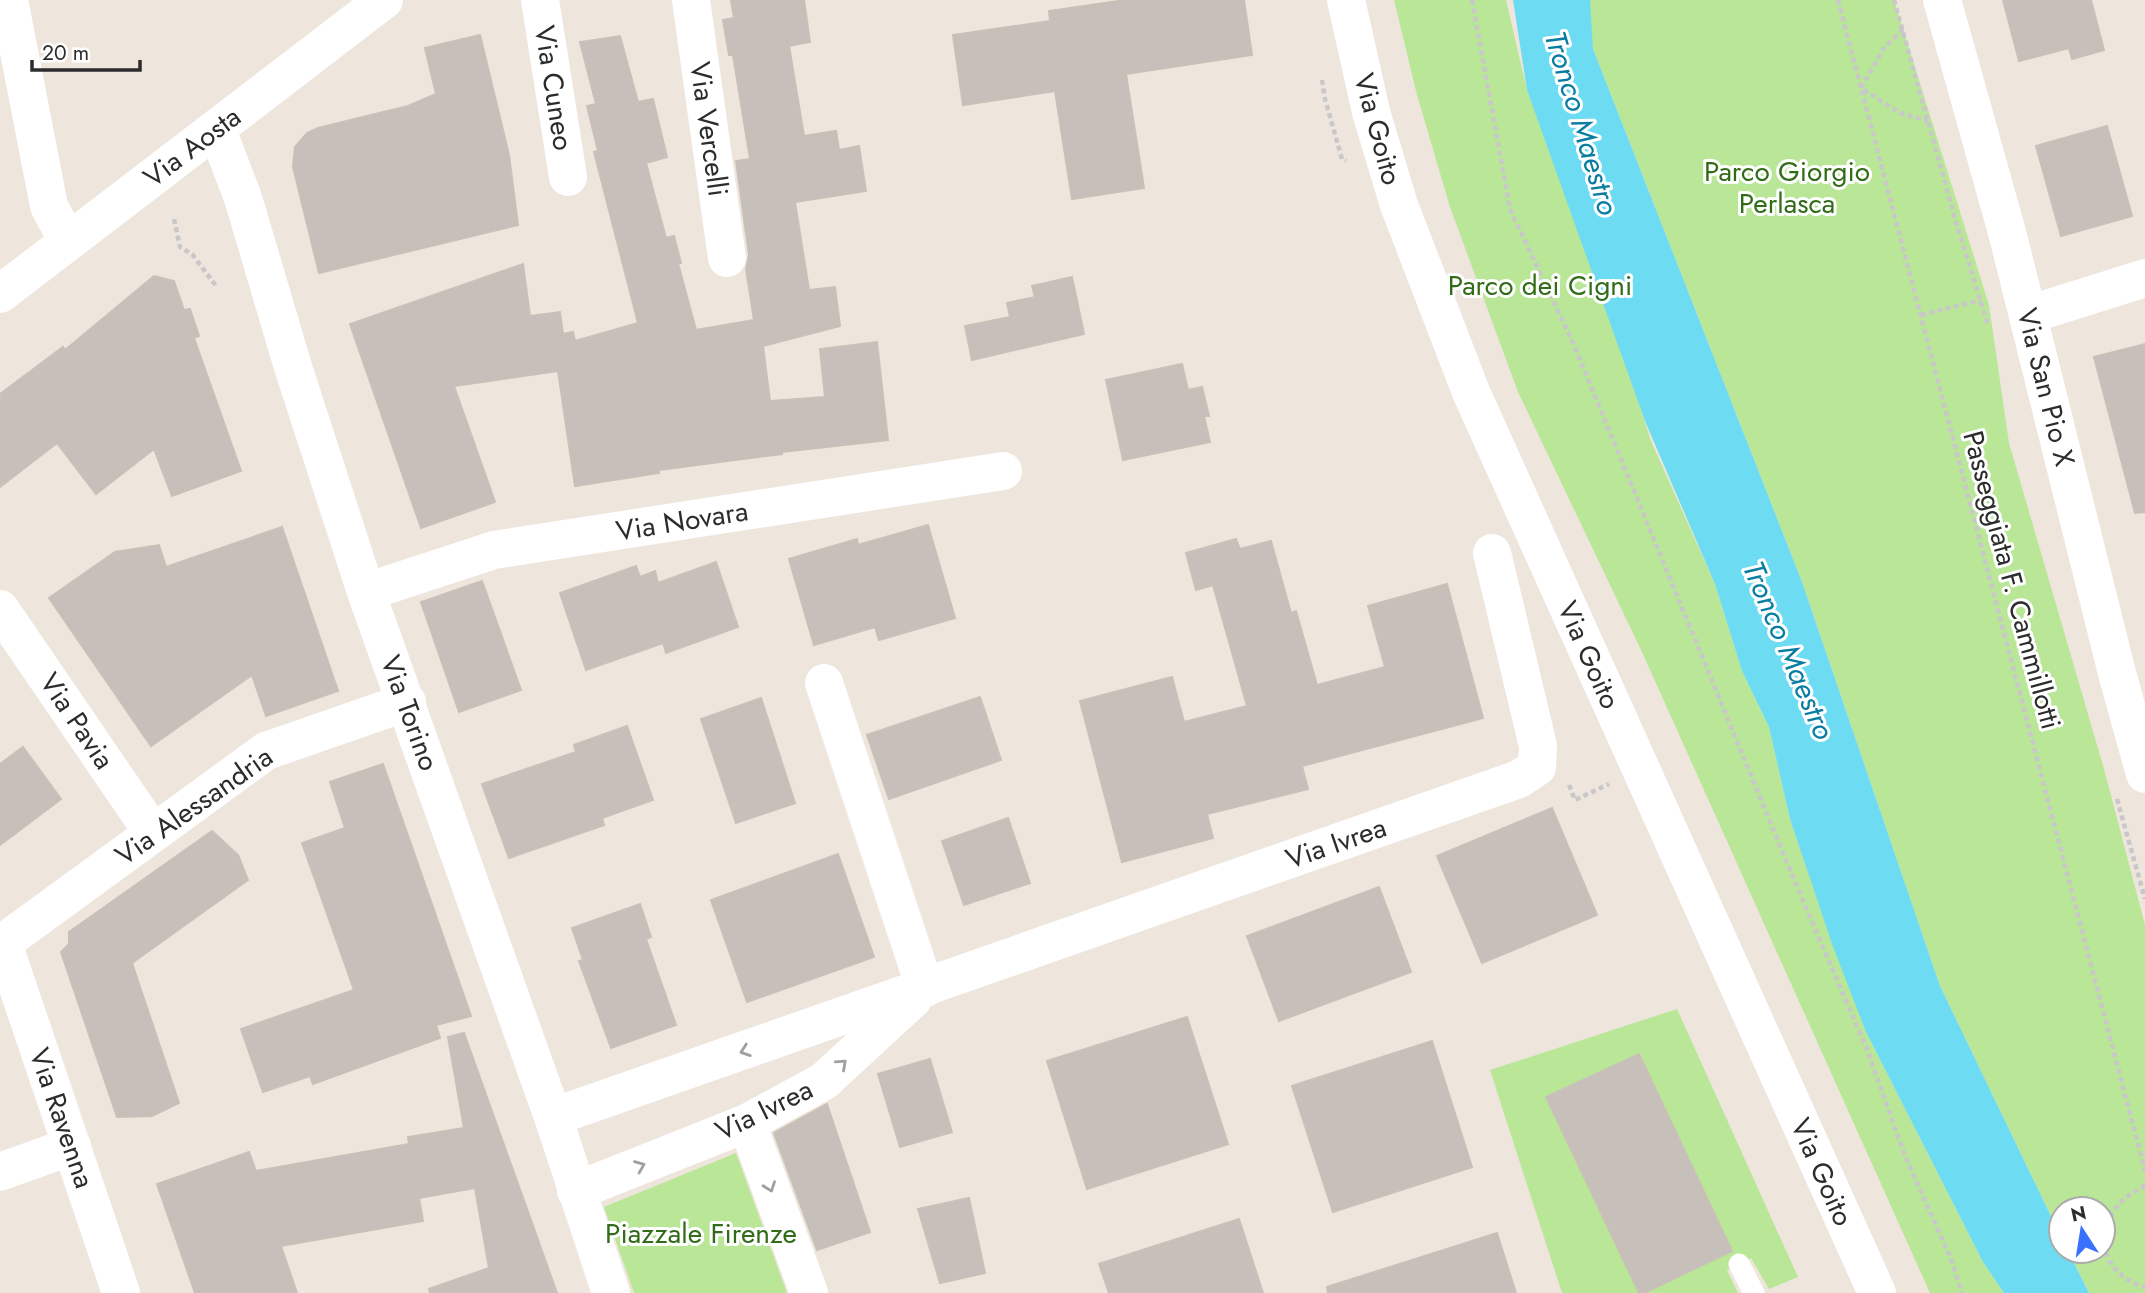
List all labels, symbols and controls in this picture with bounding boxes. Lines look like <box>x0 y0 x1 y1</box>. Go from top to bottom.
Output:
street label: Via Cuneo <box>524 23 584 153</box>
water label: Tronco Maestro <box>1534 26 1630 220</box>
scale bar <box>32 28 140 72</box>
text: 20 m <box>42 38 89 68</box>
street label: Via Vercelli <box>679 59 739 199</box>
street label: Via Goito <box>1343 69 1413 189</box>
street label: Via Aosta <box>135 97 249 197</box>
park label: Parco Giorgio Perlasca <box>1704 151 1870 224</box>
park label: Parco dei Cigni <box>1448 265 1632 306</box>
street label: Via San Pio X <box>2007 304 2086 471</box>
street label: Passeggiata F. Cammillotti <box>1952 426 2072 734</box>
street label: Via Novara <box>613 490 751 552</box>
water label: Tronco Maestro <box>1732 554 1846 746</box>
street label: Via Goito <box>1547 595 1631 715</box>
street label: Via Torino <box>370 650 450 776</box>
street label: Via Pavia <box>30 665 124 777</box>
street label: Via Alessandria <box>107 736 281 876</box>
street label: Via Ivrea <box>1280 807 1392 879</box>
street label: Via Ravenna <box>19 1042 105 1194</box>
one-way arrow <box>740 1043 752 1057</box>
one-way arrow <box>834 1060 847 1072</box>
street label: Via Ivrea <box>708 1069 820 1151</box>
street label: Via Goito <box>1780 1112 1864 1232</box>
one-way arrow <box>633 1161 645 1175</box>
one-way arrow <box>762 1180 776 1192</box>
north arrow <box>2047 1195 2117 1265</box>
text: N <box>2068 1199 2089 1229</box>
park label: Piazzale Firenze <box>605 1213 797 1254</box>

